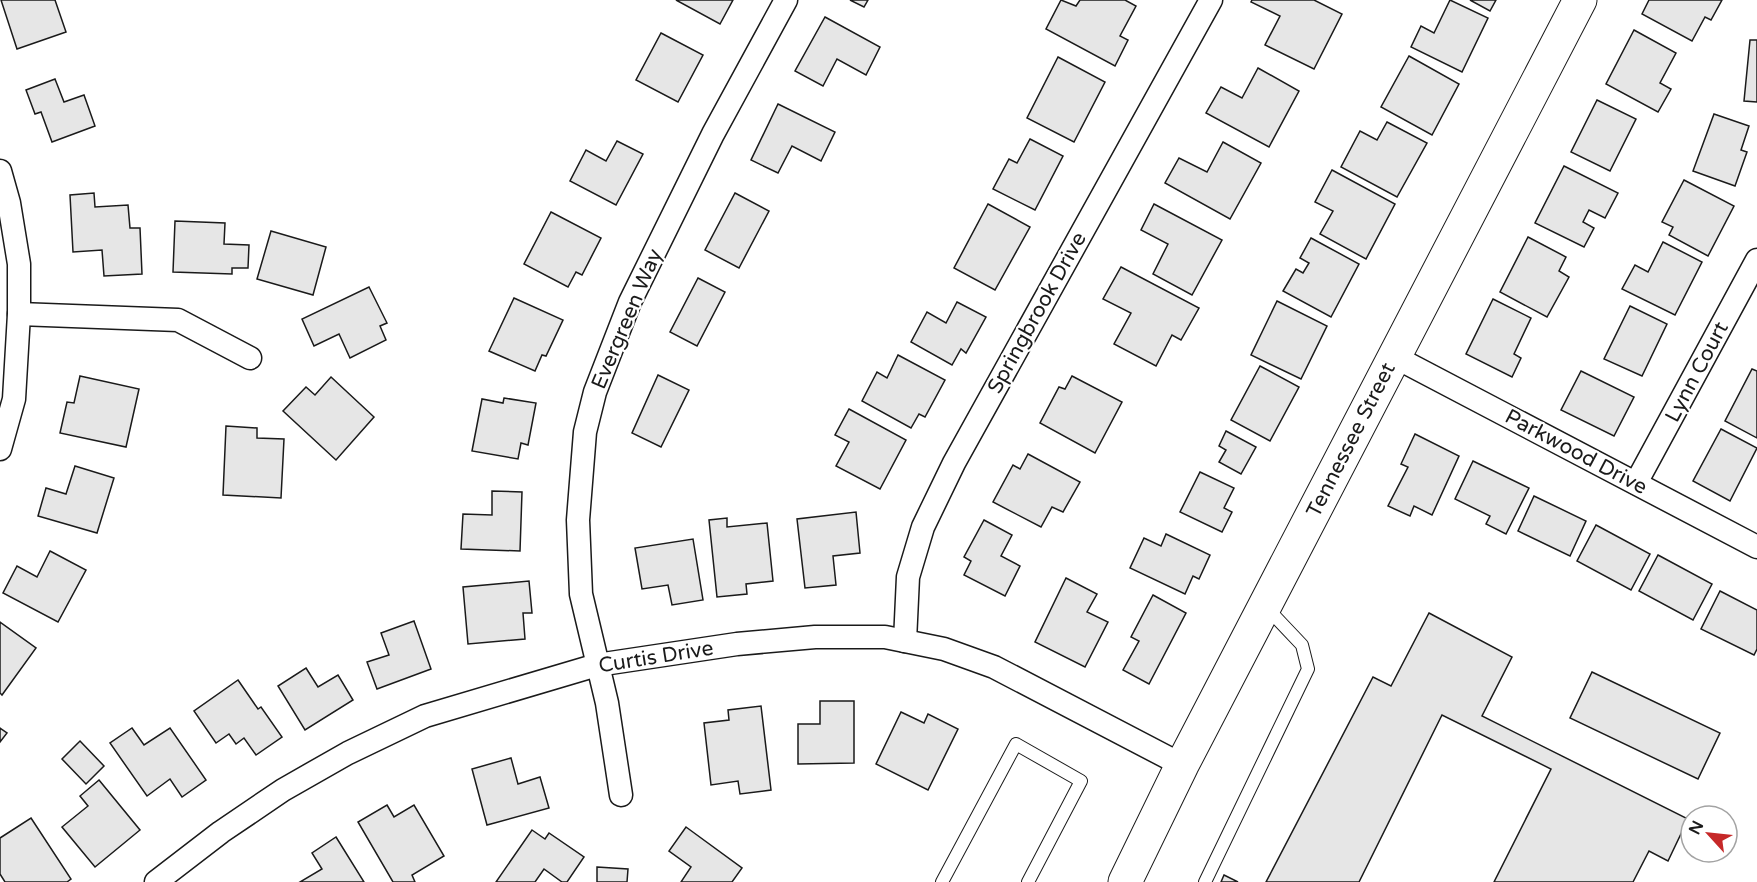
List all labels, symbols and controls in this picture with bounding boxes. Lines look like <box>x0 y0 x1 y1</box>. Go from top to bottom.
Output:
street label: Springbrook Drive <box>982 228 1092 398</box>
street label: Evergreen Way <box>586 245 668 393</box>
street label: Lynn Court <box>1660 317 1734 427</box>
street label: Tennessee Street <box>1301 358 1401 522</box>
street label: Parkwood Drive <box>1501 404 1651 500</box>
street label: Curtis Drive <box>597 636 715 678</box>
north arrow <box>1679 804 1739 864</box>
text: N <box>1685 817 1708 838</box>

